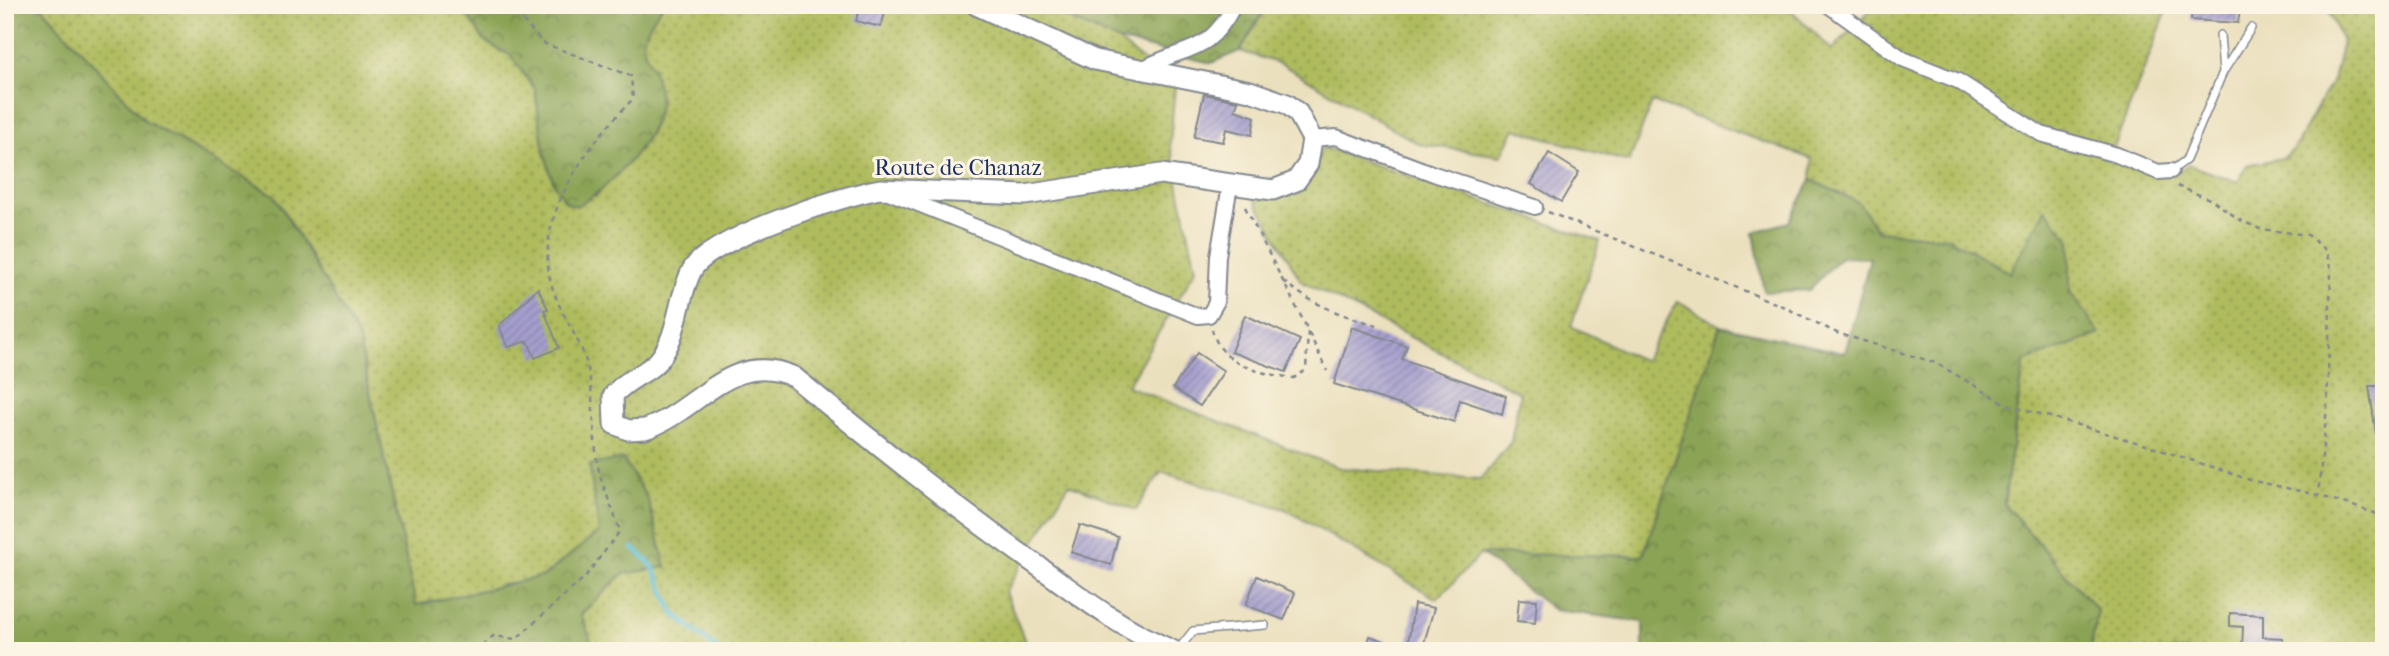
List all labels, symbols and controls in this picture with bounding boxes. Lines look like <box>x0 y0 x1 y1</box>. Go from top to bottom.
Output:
street label: Route de Chanaz <box>874 154 1042 181</box>

